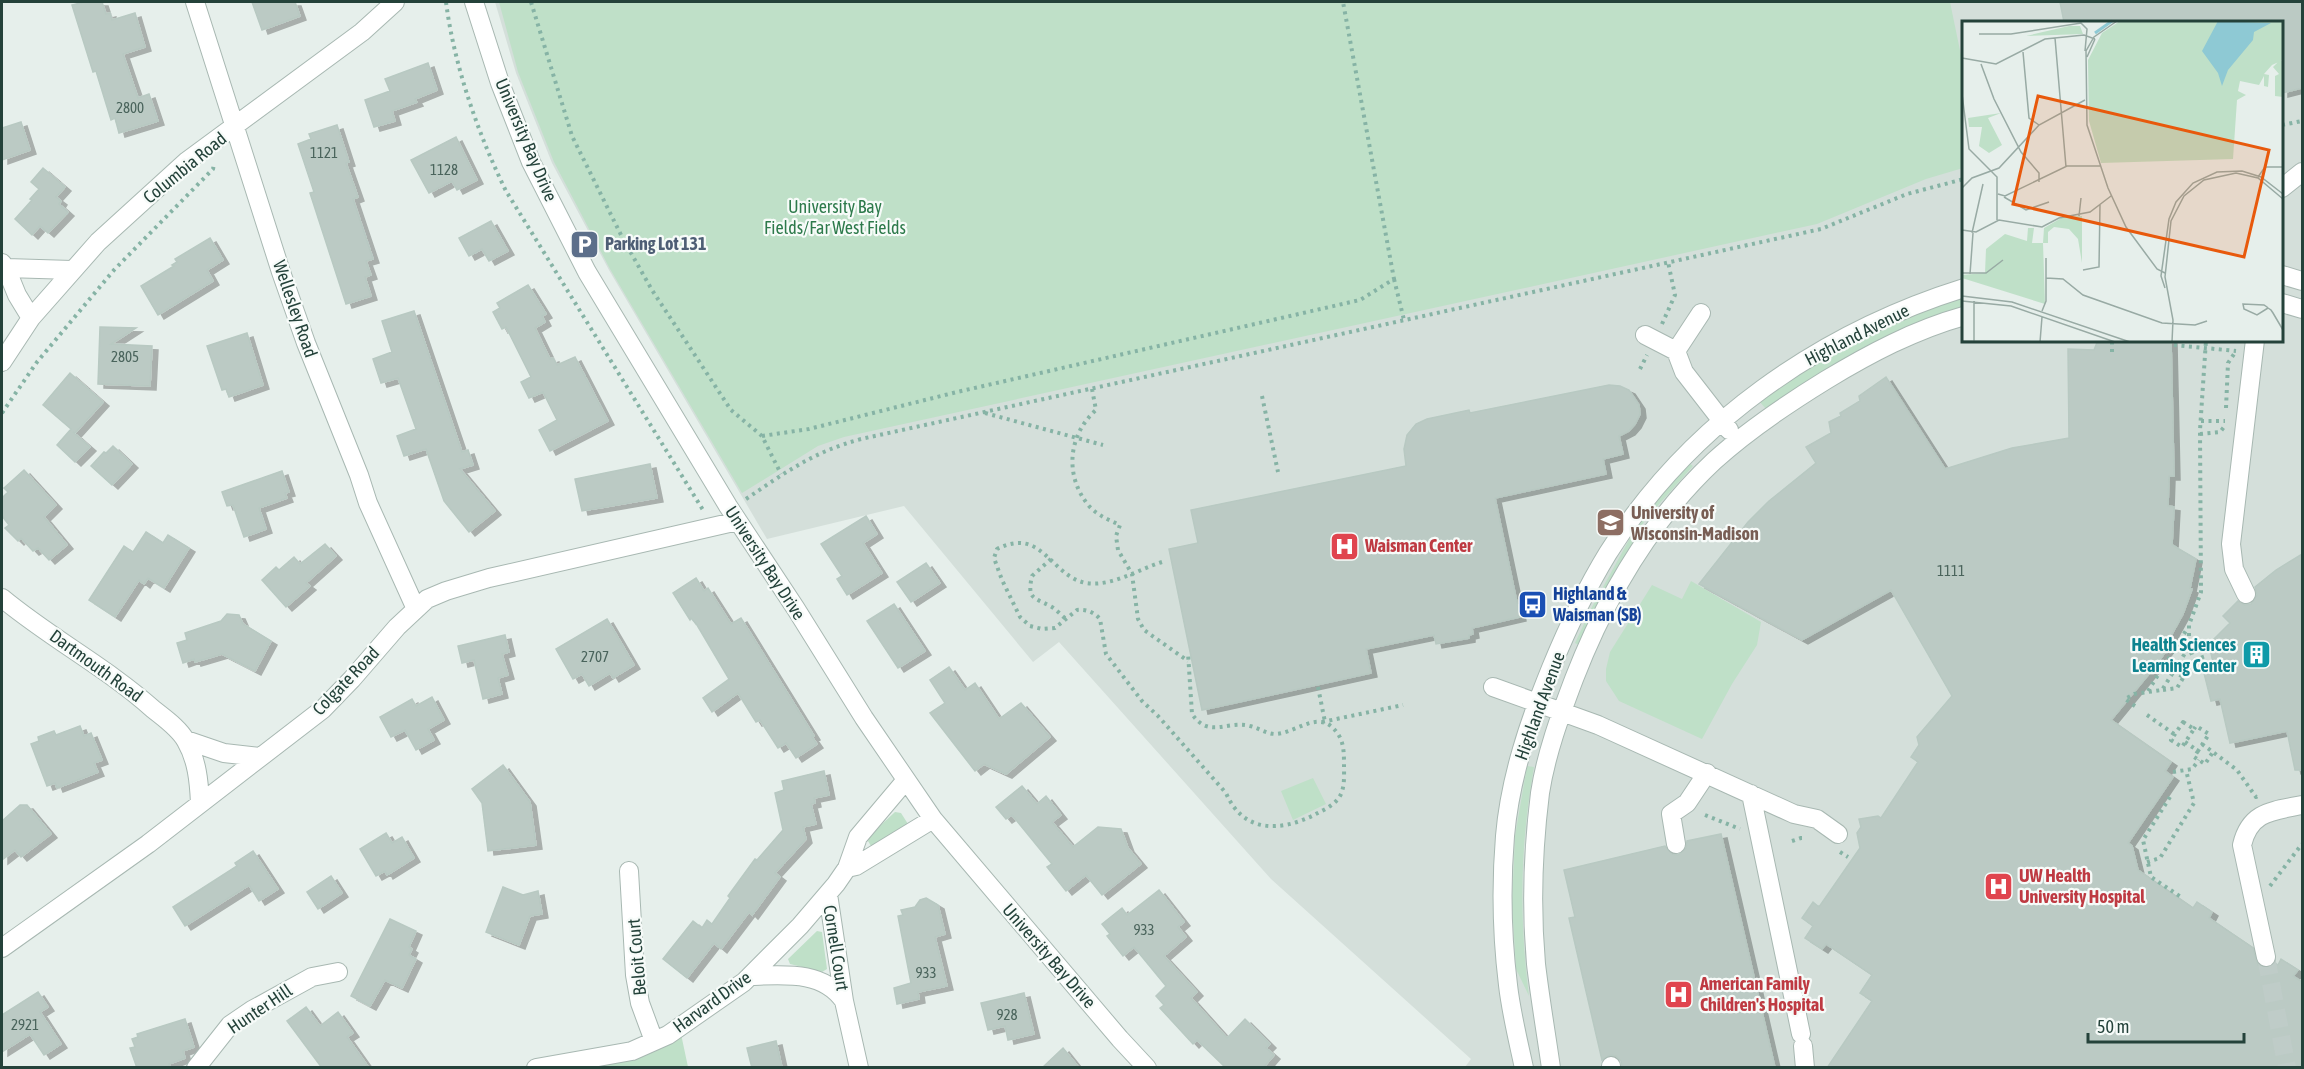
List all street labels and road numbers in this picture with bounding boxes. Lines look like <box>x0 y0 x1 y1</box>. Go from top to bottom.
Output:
street label: University Bay Drive <box>491 75 562 204</box>
street label: Columbia Road <box>139 128 230 208</box>
street label: Wellesley Road <box>269 257 322 360</box>
street label: Highland Avenue <box>1801 299 1912 370</box>
street label: University Bay Drive <box>721 502 810 624</box>
street label: Dartmouth Road <box>46 625 147 706</box>
street label: Colgate Road <box>308 642 383 719</box>
street label: Highland Avenue <box>1510 649 1569 763</box>
street label: University Bay Drive <box>998 899 1100 1012</box>
street label: Cornell Court <box>819 904 854 992</box>
street label: Beloit Court <box>623 918 650 996</box>
street label: Harvard Drive <box>669 966 755 1037</box>
street label: Hunter Hill <box>224 979 296 1038</box>

